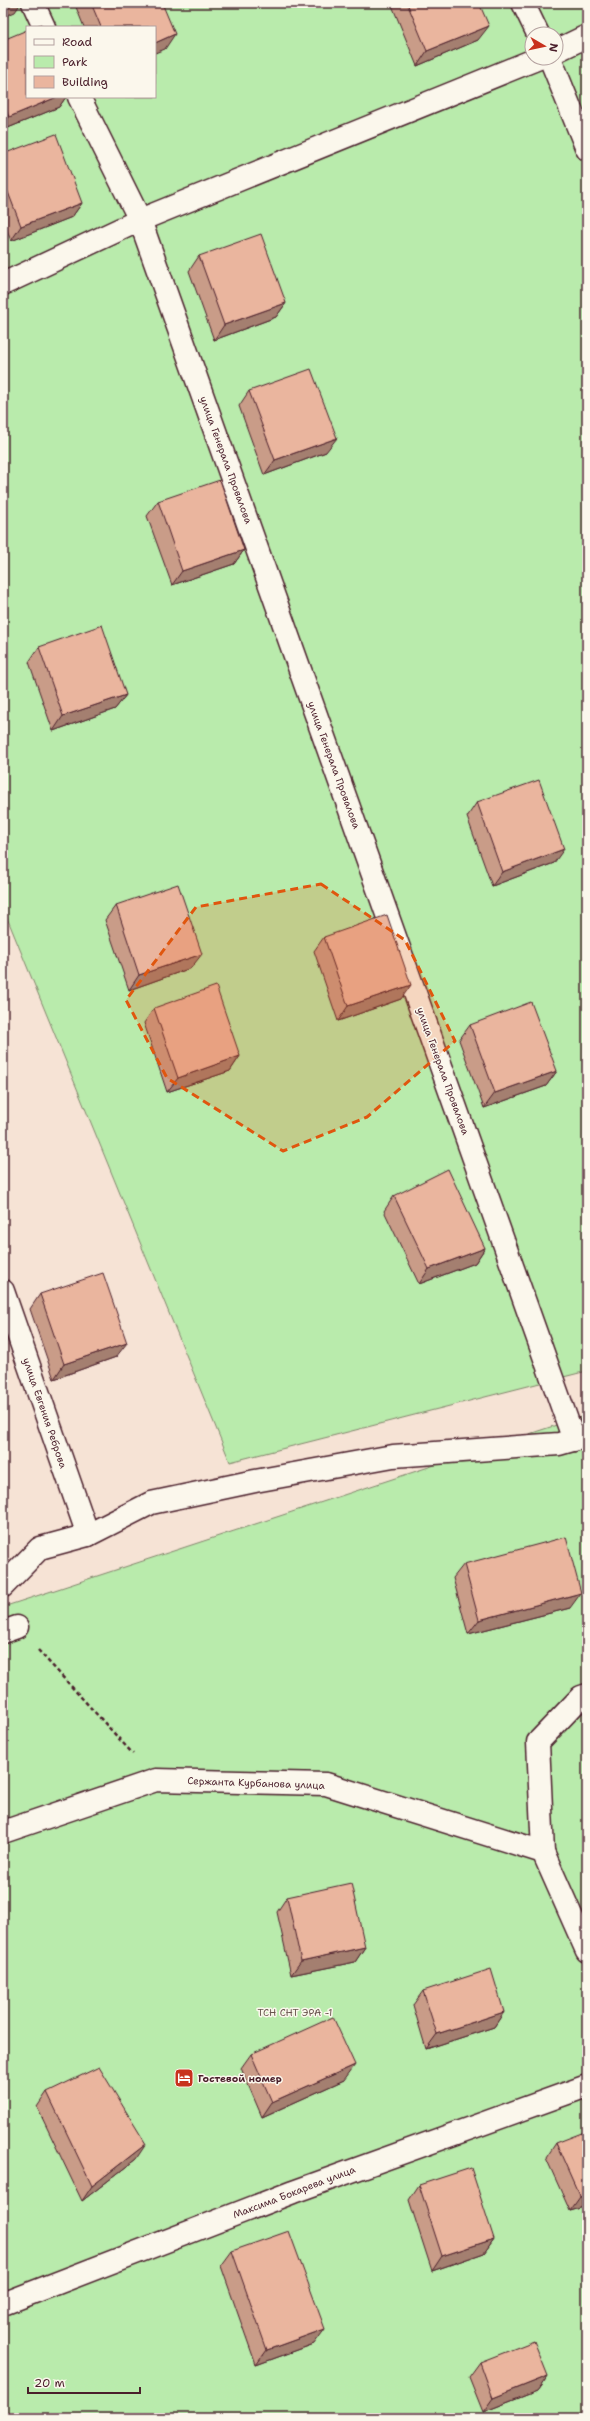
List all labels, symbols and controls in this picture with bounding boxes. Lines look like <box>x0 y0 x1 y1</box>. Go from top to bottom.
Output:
legend <box>26 26 156 98</box>
north arrow <box>524 26 564 66</box>
text: Road <box>62 34 93 50</box>
text: N <box>545 42 561 53</box>
text: Park <box>62 54 88 70</box>
text: Building <box>62 74 108 90</box>
street label: улица Генерала Провалова <box>197 394 255 526</box>
street label: улица Генерала Провалова <box>305 699 363 831</box>
street label: улица Генерала Провалова <box>414 1005 472 1137</box>
street label: улица Евгения Реброва <box>20 1356 70 1471</box>
street label: Сержанта Курбанова улица <box>187 1774 326 1792</box>
park label: ТСН СНТ ЭРА -1 <box>258 2006 333 2019</box>
hotel icon: Гостевой номер <box>173 2067 195 2089</box>
place label: Гостевой номер <box>198 2072 282 2085</box>
street label: Максима Бокарева улица <box>231 2162 358 2221</box>
scale bar <box>28 2369 140 2395</box>
text: 20 m <box>34 2375 65 2391</box>

